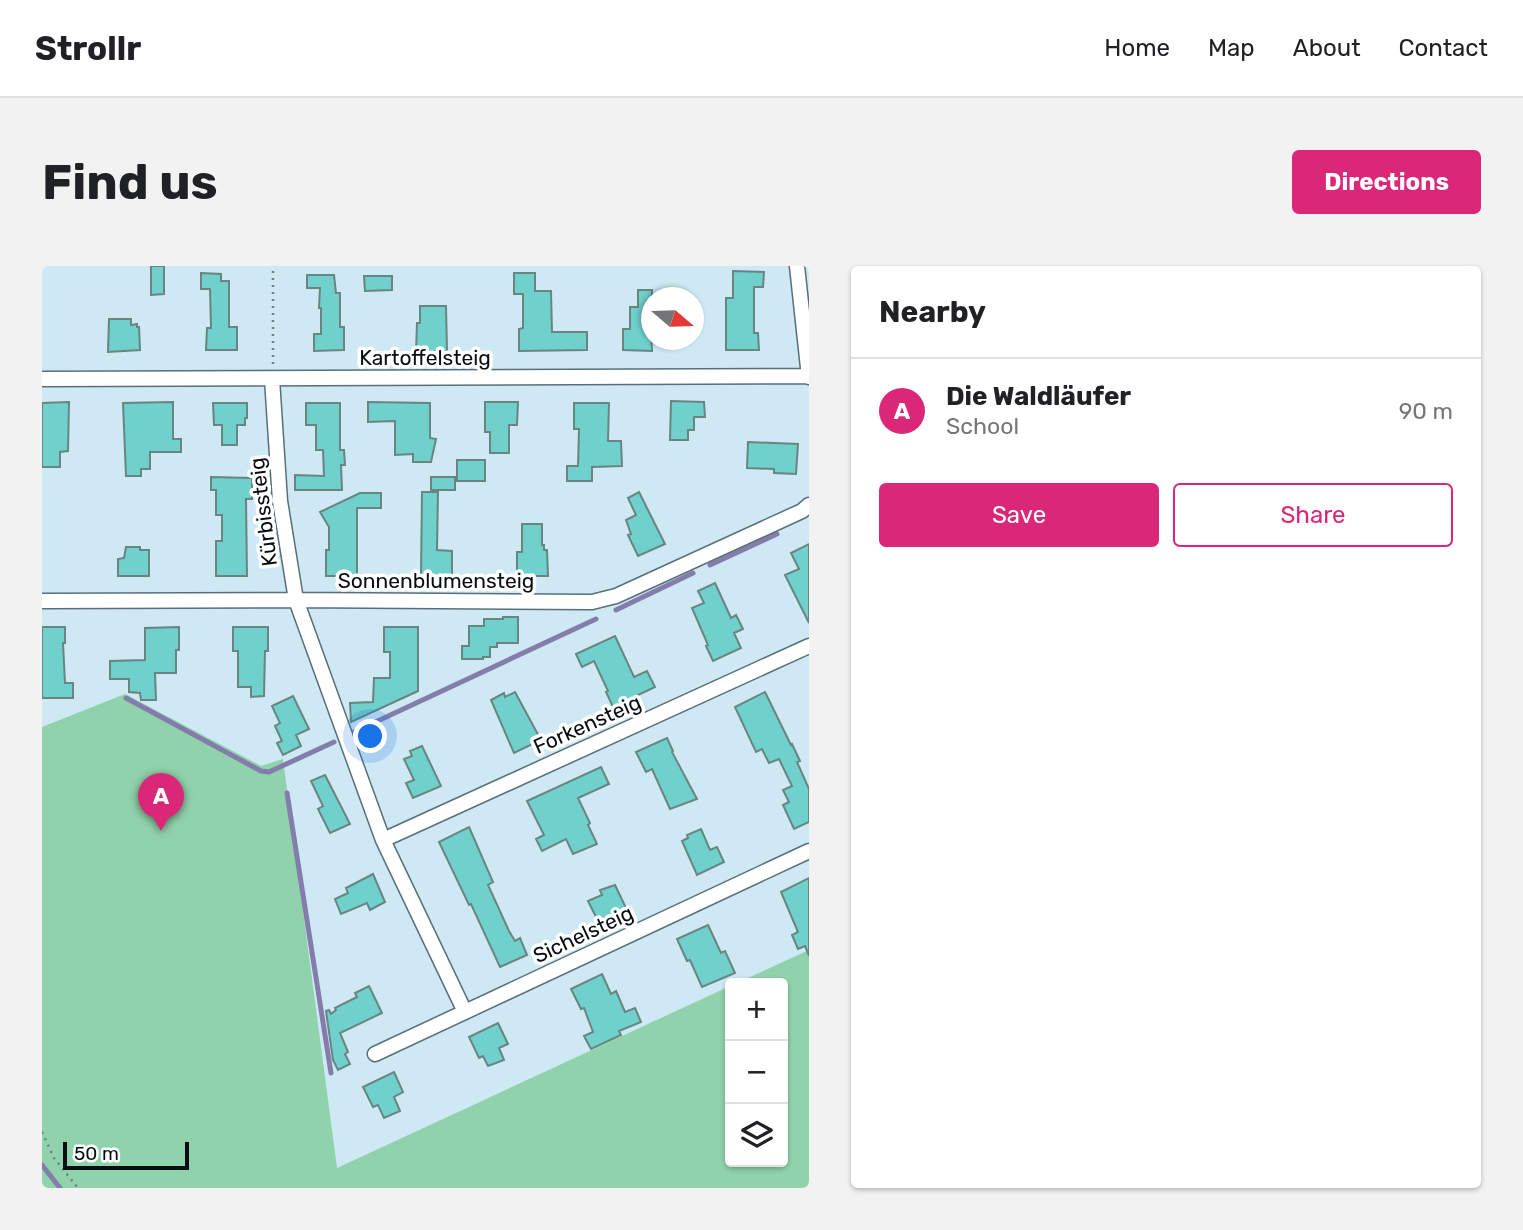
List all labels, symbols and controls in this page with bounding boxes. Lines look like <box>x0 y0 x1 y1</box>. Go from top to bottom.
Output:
text: Strollr <box>35 29 141 68</box>
text: Home <box>1104 34 1170 62</box>
text: Map <box>1208 34 1255 62</box>
text: About <box>1293 34 1361 62</box>
text: Contact <box>1399 34 1488 62</box>
button: Directions <box>1292 150 1481 214</box>
text: Find us <box>42 153 218 211</box>
north arrow <box>641 287 704 350</box>
text: Nearby <box>879 294 986 330</box>
street label: Kartoffelsteig <box>359 345 491 370</box>
text: Die Waldläufer <box>946 381 1131 412</box>
text: A <box>894 397 910 425</box>
text: 90 m <box>1399 397 1453 425</box>
text: School <box>946 412 1019 440</box>
street label: Kürbissteig <box>244 456 282 568</box>
button: Save <box>879 483 1159 547</box>
button: Share <box>1173 483 1453 547</box>
street label: Sonnenblumensteig <box>338 568 534 593</box>
street label: Forkensteig <box>529 689 645 759</box>
your location <box>353 719 387 753</box>
pin: A <box>138 773 184 831</box>
street label: Sichelsteig <box>529 900 637 968</box>
map controls <box>725 978 788 1167</box>
button: + <box>725 978 788 1041</box>
button: − <box>725 1041 788 1104</box>
button: layers <box>725 1104 788 1167</box>
scale bar <box>63 1139 189 1171</box>
text: 50 m <box>74 1142 119 1165</box>

